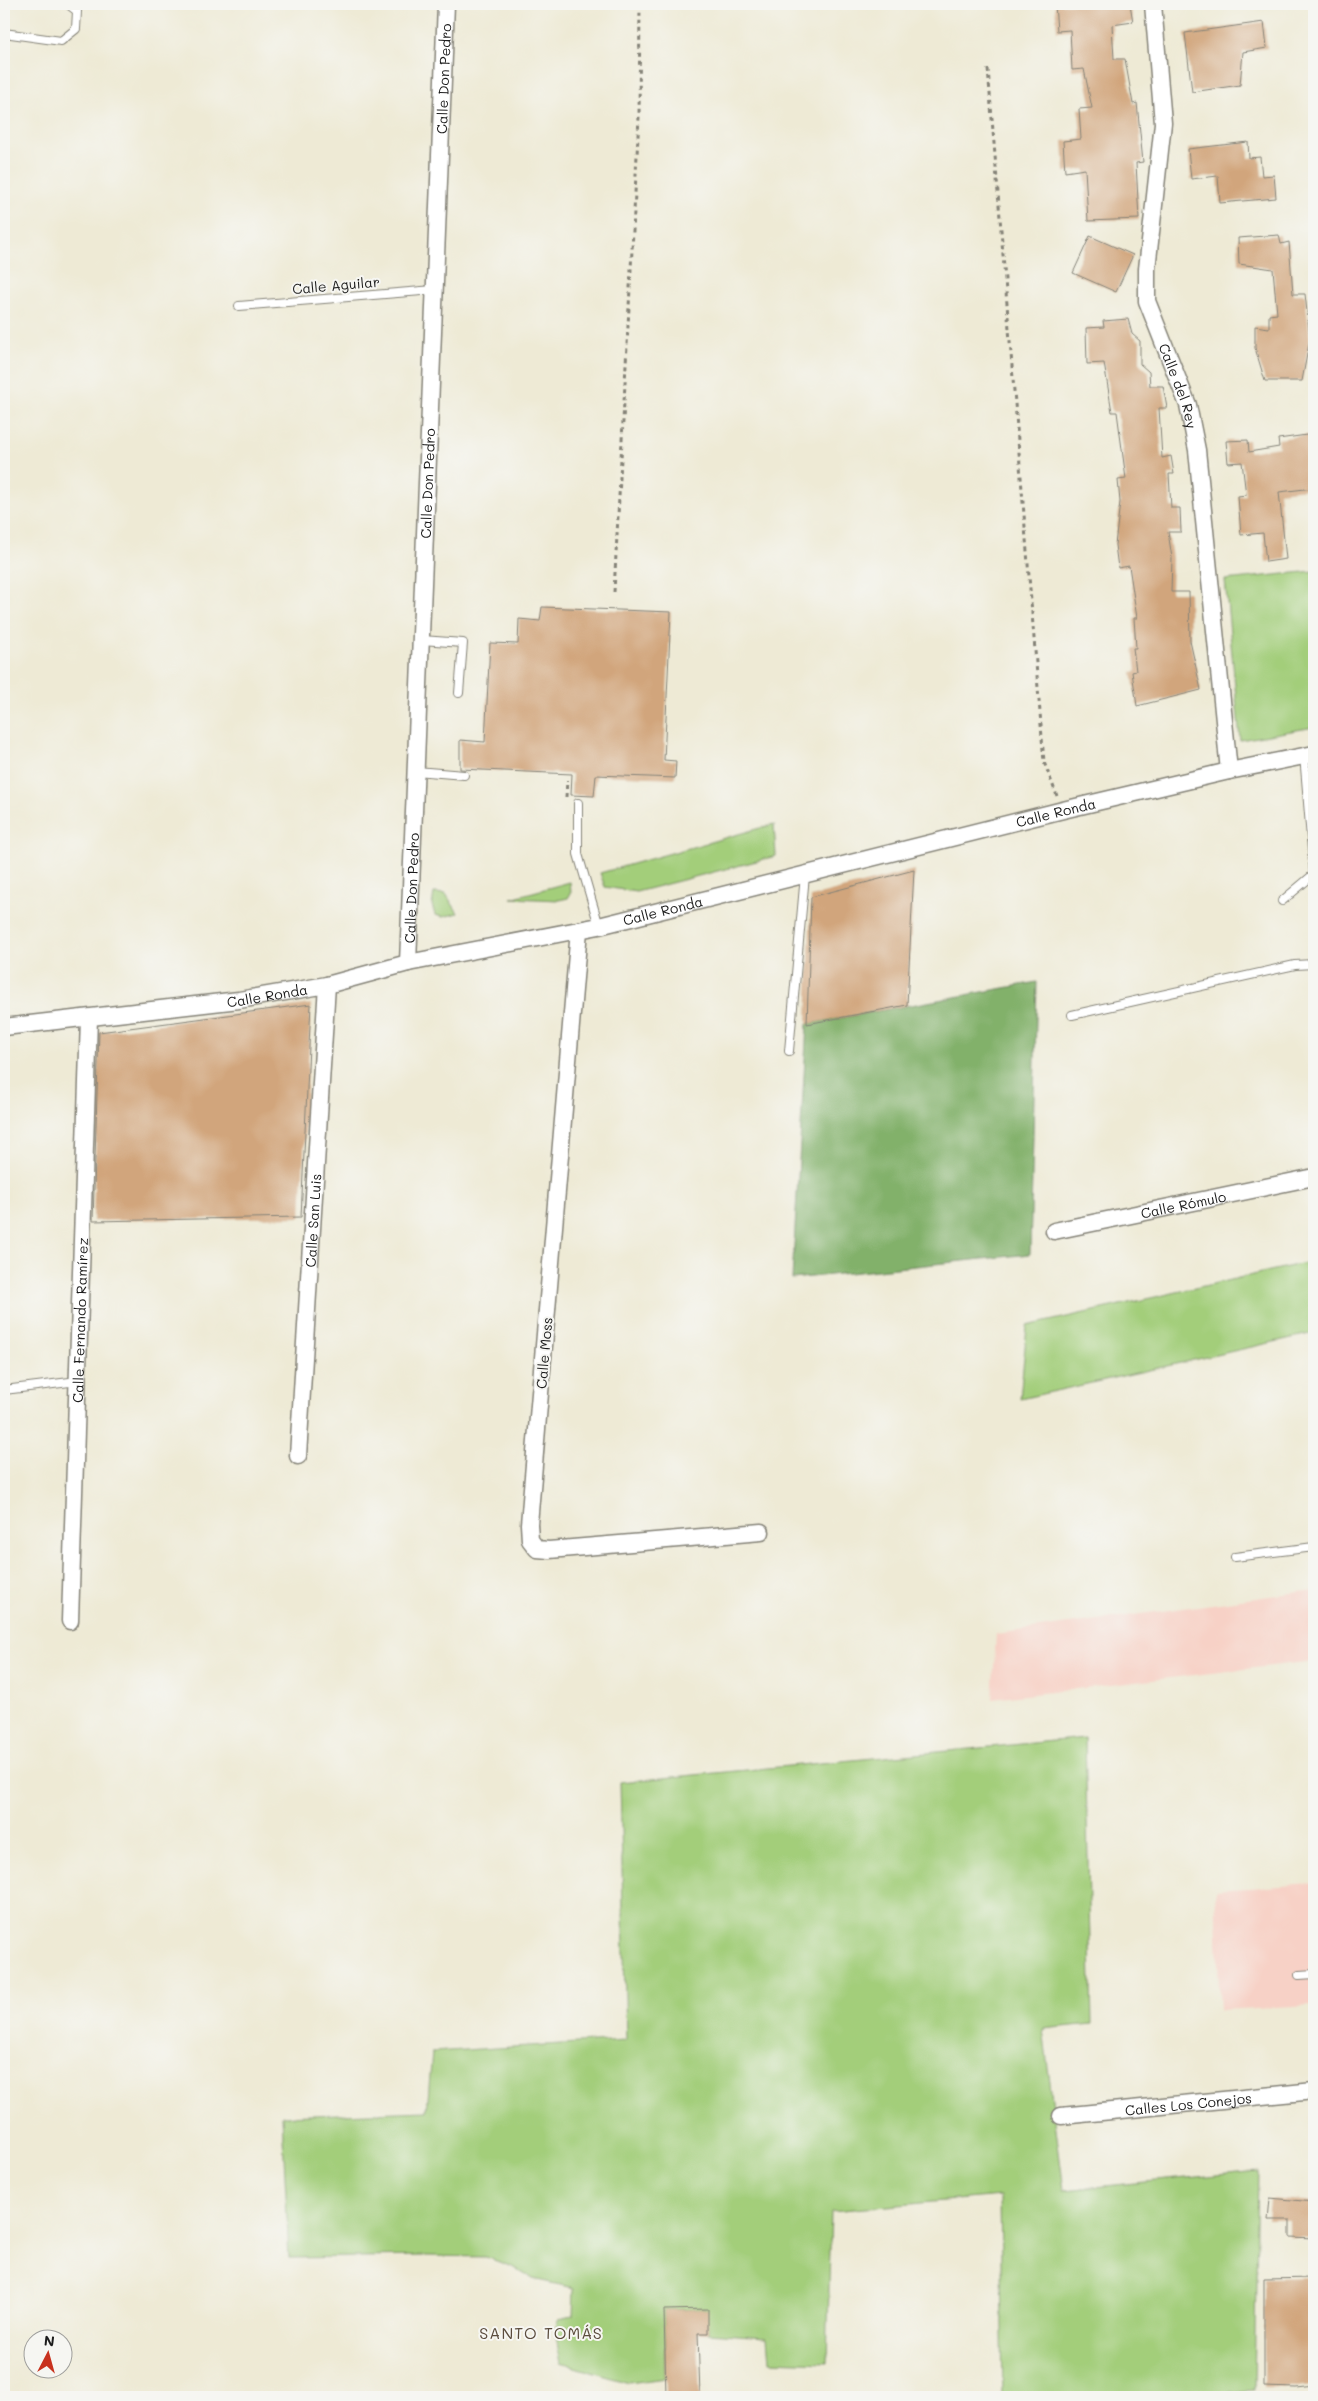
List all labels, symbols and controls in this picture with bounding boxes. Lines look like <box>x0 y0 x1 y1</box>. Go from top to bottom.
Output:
street label: Calle Don Pedro <box>431 23 455 134</box>
street label: Calle Aguilar <box>291 272 381 298</box>
street label: Calle del Rey <box>1155 340 1202 430</box>
street label: Calle Don Pedro <box>415 428 439 539</box>
street label: Calle Ronda <box>1014 793 1098 831</box>
street label: Calle Don Pedro <box>399 832 423 944</box>
street label: Calle Ronda <box>621 891 705 929</box>
street label: Calle Ronda <box>226 979 309 1011</box>
street label: Calle San Luis <box>300 1173 325 1268</box>
street label: Calle Rómulo <box>1139 1186 1228 1222</box>
street label: Calle Fernando Ramírez <box>67 1237 92 1403</box>
street label: Calle Moss <box>531 1316 557 1390</box>
street label: Calles Los Conejos <box>1124 2088 1253 2119</box>
district label: SANTO TOMÁS <box>479 2322 603 2343</box>
north arrow <box>22 2328 72 2378</box>
text: N <box>43 2331 56 2351</box>

